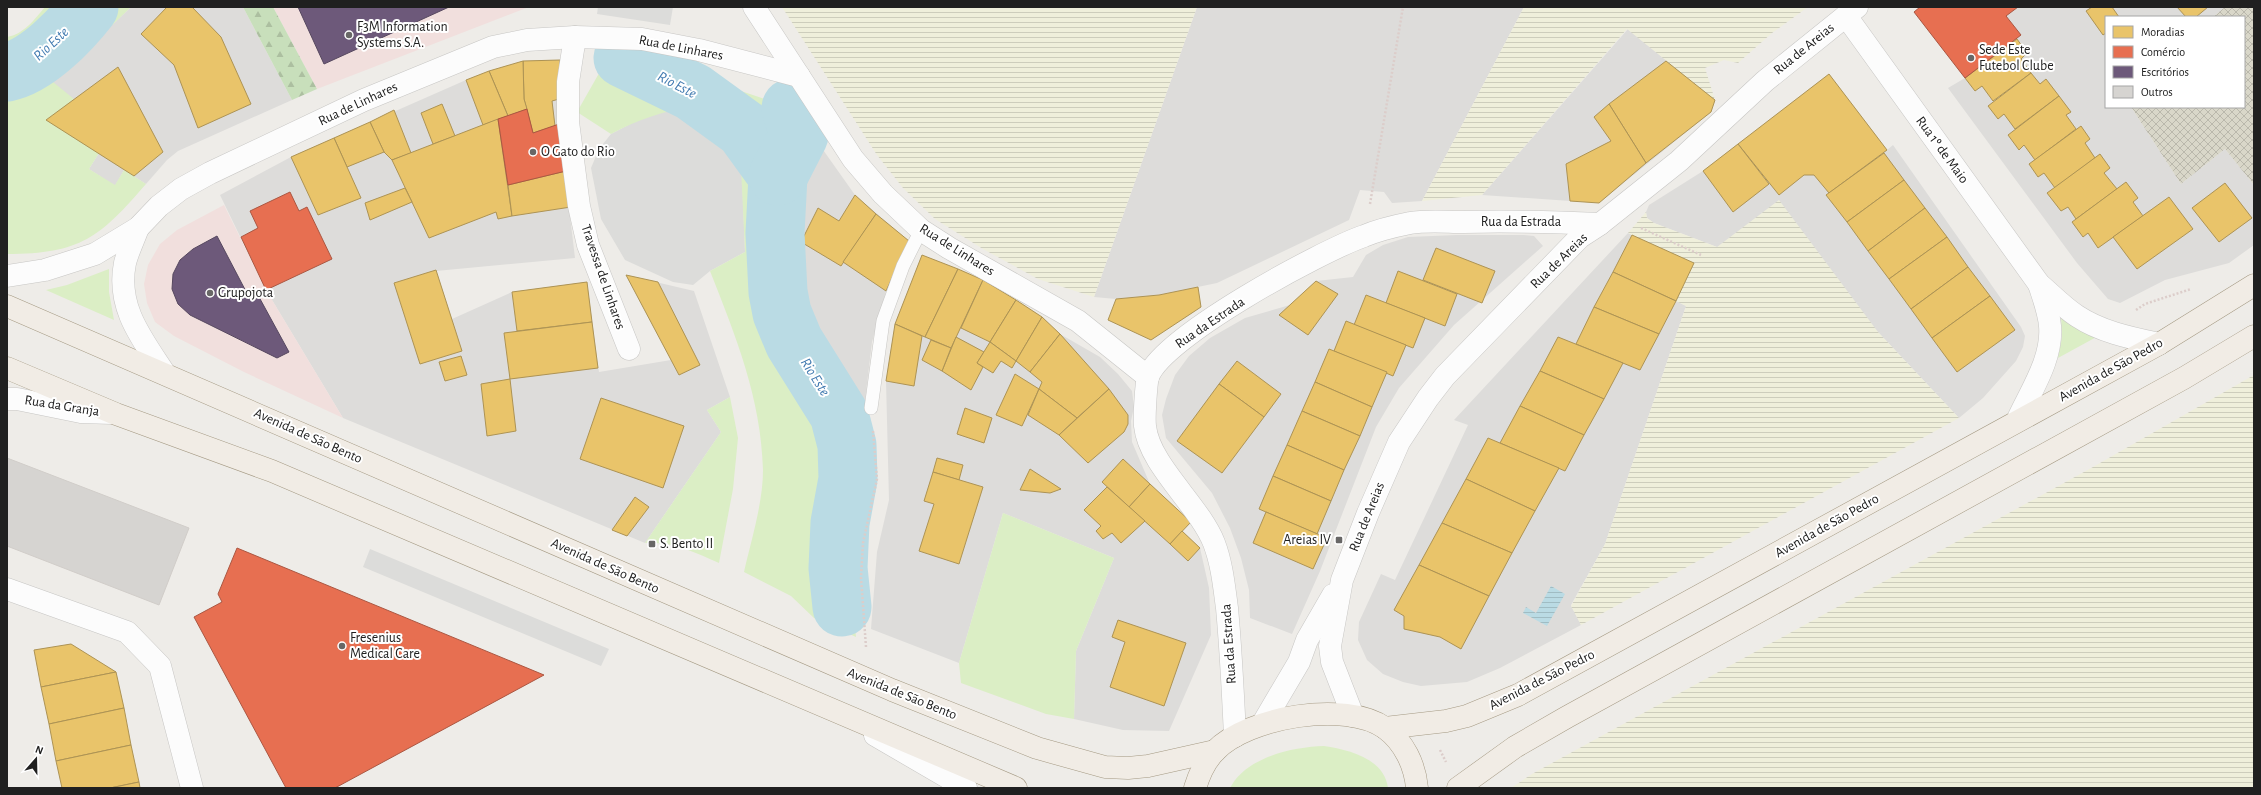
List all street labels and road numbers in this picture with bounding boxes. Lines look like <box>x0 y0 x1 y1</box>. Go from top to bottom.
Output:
street label: Rua de Areias <box>1771 20 1837 78</box>
street label: Rua de Linhares <box>638 33 724 63</box>
street label: Rua de Linhares <box>316 80 400 128</box>
street label: Rua 1º de Maio <box>1913 114 1971 186</box>
street label: Rua da Estrada <box>1481 215 1562 229</box>
street label: Rua de Linhares <box>917 221 997 279</box>
street label: Travessa de Linhares <box>578 223 628 331</box>
street label: Rua de Areias <box>1528 230 1590 292</box>
street label: Rua da Estrada <box>1173 294 1248 351</box>
street label: Avenida de São Pedro <box>2057 336 2165 404</box>
street label: Rua da Granja <box>24 393 101 419</box>
street label: Avenida de São Bento <box>252 406 364 466</box>
street label: Rua de Areias <box>1347 480 1387 554</box>
street label: Avenida de São Pedro <box>1773 492 1881 560</box>
street label: Avenida de São Bento <box>549 536 661 596</box>
street label: Rua da Estrada <box>1219 603 1239 685</box>
street label: Avenida de São Pedro <box>1487 647 1597 713</box>
street label: Avenida de São Bento <box>845 666 959 722</box>

